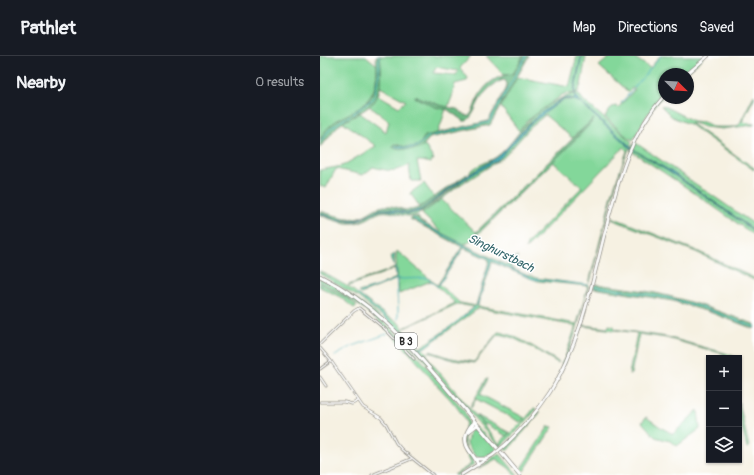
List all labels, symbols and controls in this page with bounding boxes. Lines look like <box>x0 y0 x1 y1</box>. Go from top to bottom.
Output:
text: Pathlet <box>20 16 76 40</box>
text: Map <box>573 19 596 36</box>
text: Directions <box>618 19 677 36</box>
text: Saved <box>699 19 734 36</box>
north arrow <box>658 68 694 104</box>
text: Nearby <box>16 72 65 93</box>
text: 0 results <box>255 74 304 90</box>
water label: Singhurstbach <box>465 231 537 276</box>
road number: B 3 <box>395 333 417 349</box>
map controls <box>706 355 742 463</box>
button: + <box>706 355 742 391</box>
button: − <box>706 391 742 427</box>
button: layers <box>706 427 742 463</box>

